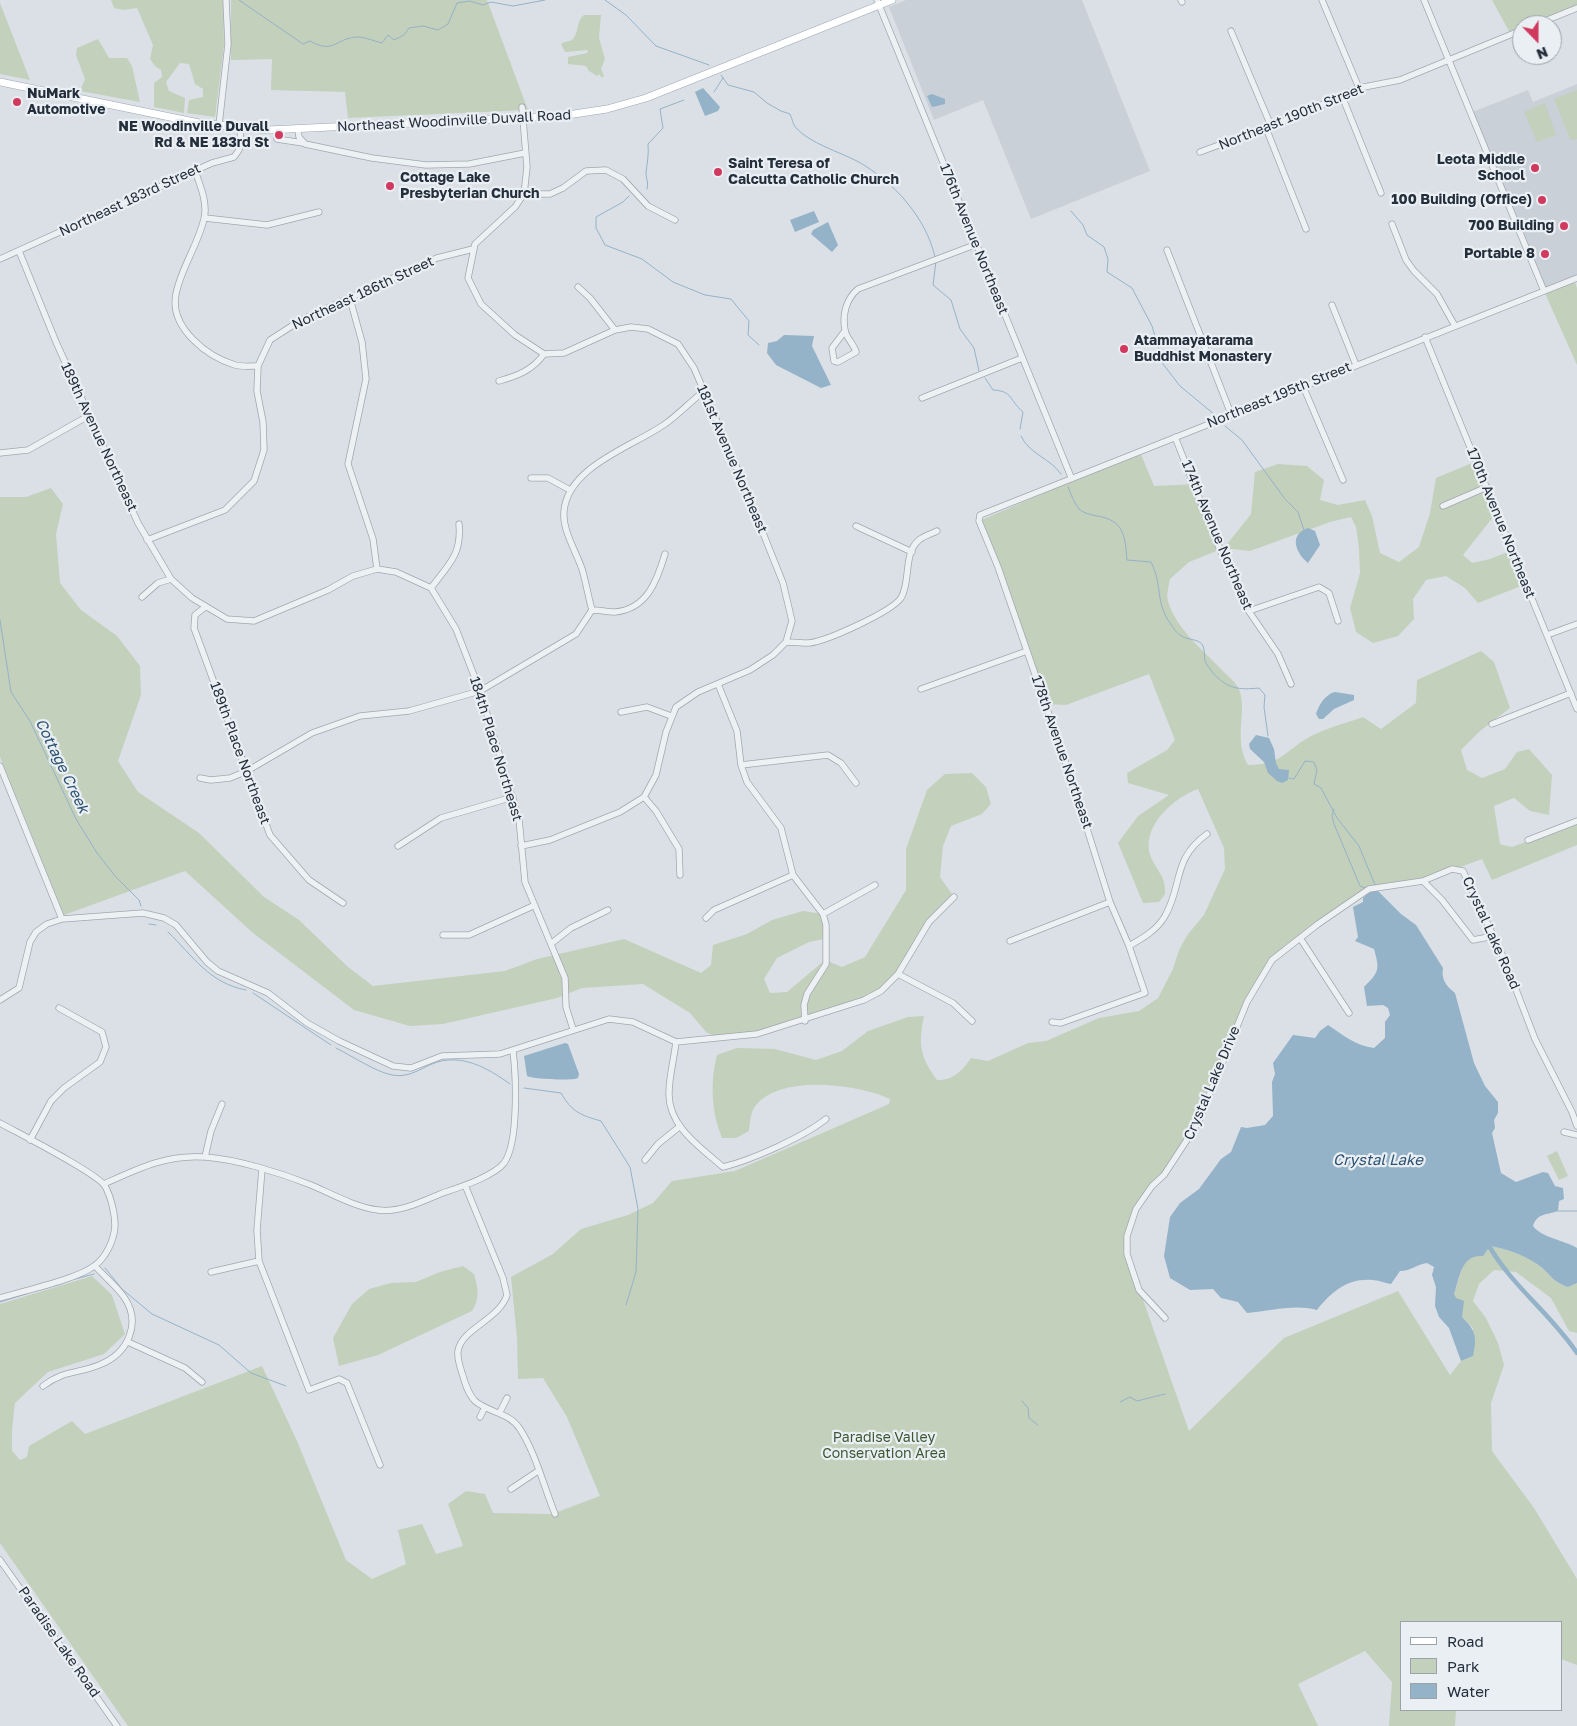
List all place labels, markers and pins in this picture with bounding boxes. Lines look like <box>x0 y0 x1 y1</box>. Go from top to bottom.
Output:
place label: NuMark Automotive <box>27 86 105 118</box>
marker: NuMark Automotive <box>11 96 23 108</box>
place label: NE Woodinville Duvall Rd & NE 183rd St <box>118 119 269 152</box>
marker: NE Woodinville Duvall Rd & NE 183rd St <box>273 129 285 141</box>
place label: Leota Middle School <box>1437 152 1525 184</box>
place label: Saint Teresa of Calcutta Catholic Church <box>728 156 899 188</box>
marker: Leota Middle School <box>1529 162 1541 174</box>
marker: Saint Teresa of Calcutta Catholic Church <box>712 166 724 178</box>
place label: Cottage Lake Presbyterian Church <box>400 170 539 202</box>
marker: Cottage Lake Presbyterian Church <box>384 180 396 192</box>
place label: 100 Building (Office) <box>1391 192 1532 208</box>
marker: 100 Building (Office) <box>1536 194 1548 206</box>
place label: 700 Building <box>1468 218 1554 234</box>
marker: 700 Building <box>1558 220 1570 232</box>
place label: Portable 8 <box>1464 246 1535 262</box>
marker: Portable 8 <box>1539 248 1551 260</box>
place label: Atammayatarama Buddhist Monastery <box>1134 333 1272 366</box>
marker: Atammayatarama Buddhist Monastery <box>1118 343 1130 355</box>

